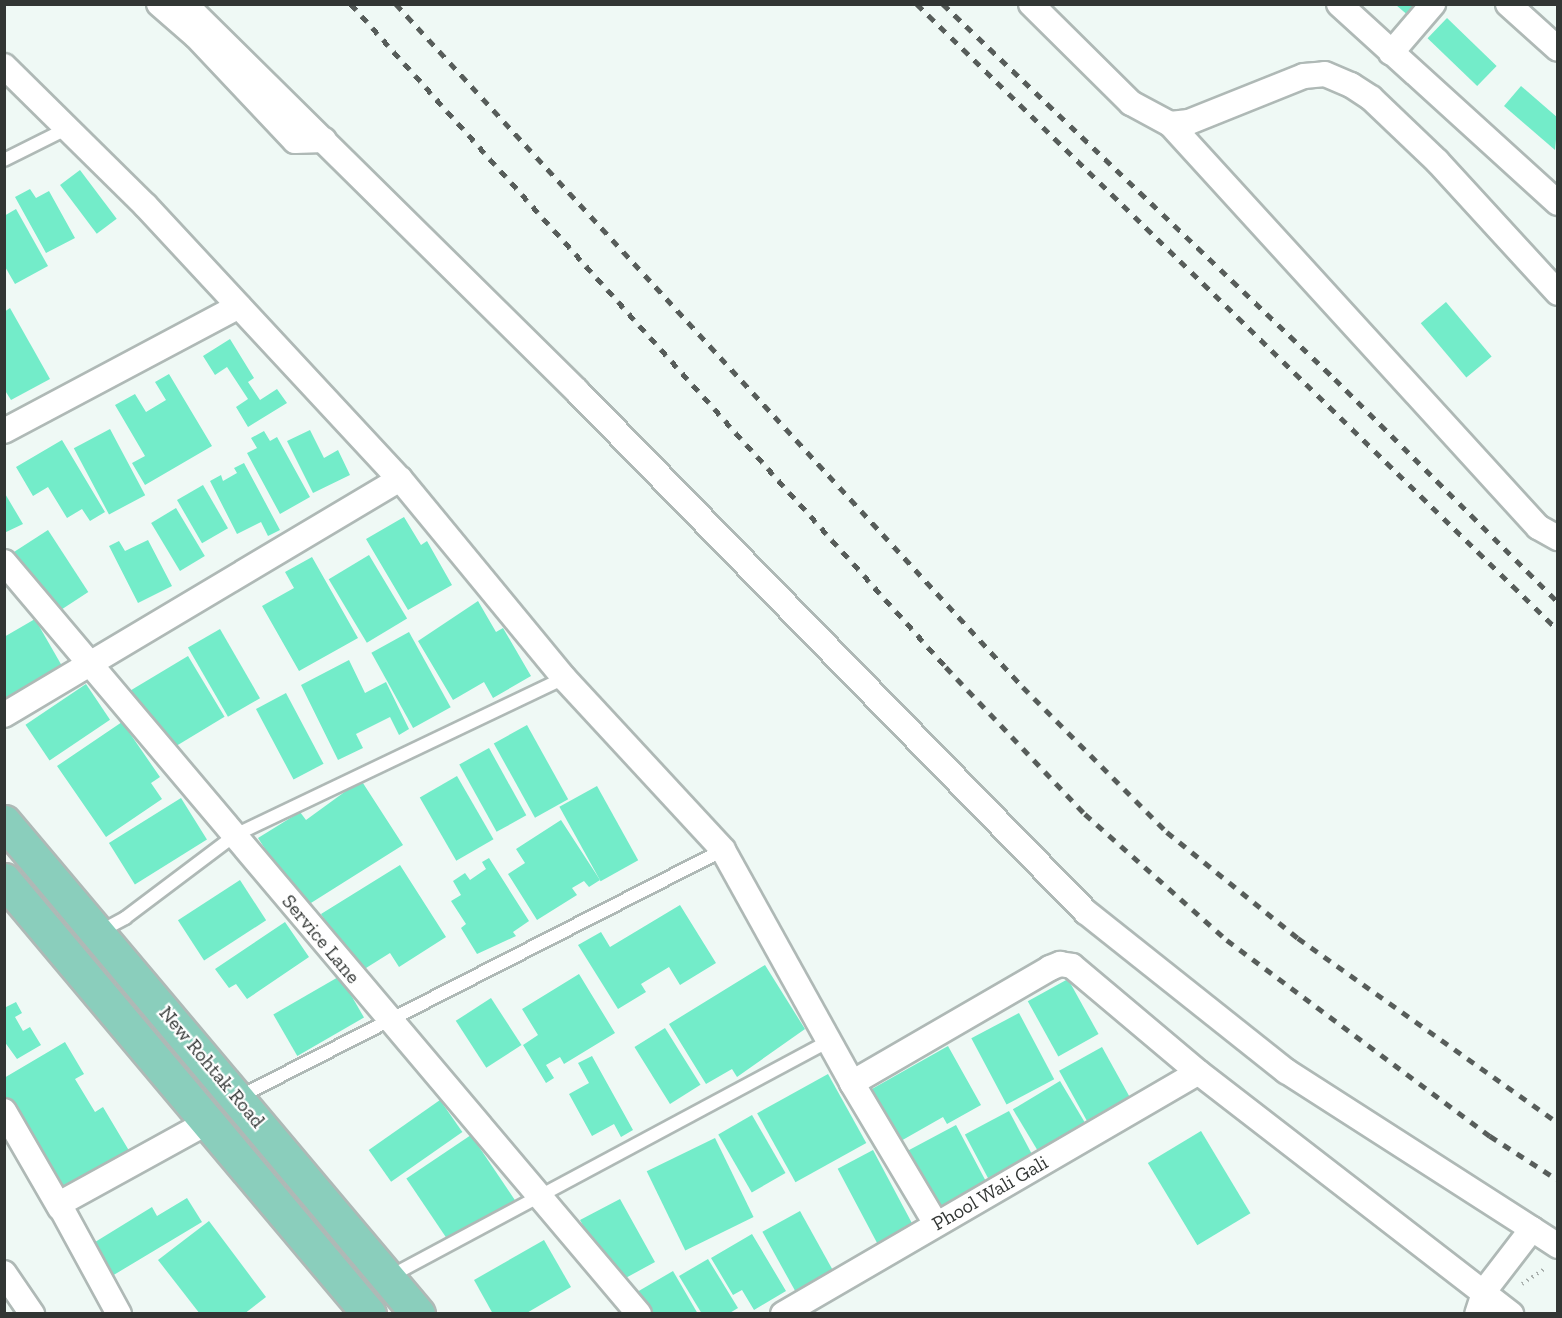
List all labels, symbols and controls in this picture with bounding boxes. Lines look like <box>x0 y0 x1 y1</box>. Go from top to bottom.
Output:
street label: Service Lane <box>277 890 365 988</box>
street label: New Rohtak Road <box>154 1001 270 1133</box>
street label: Phool Wali Gali <box>928 1150 1052 1236</box>

